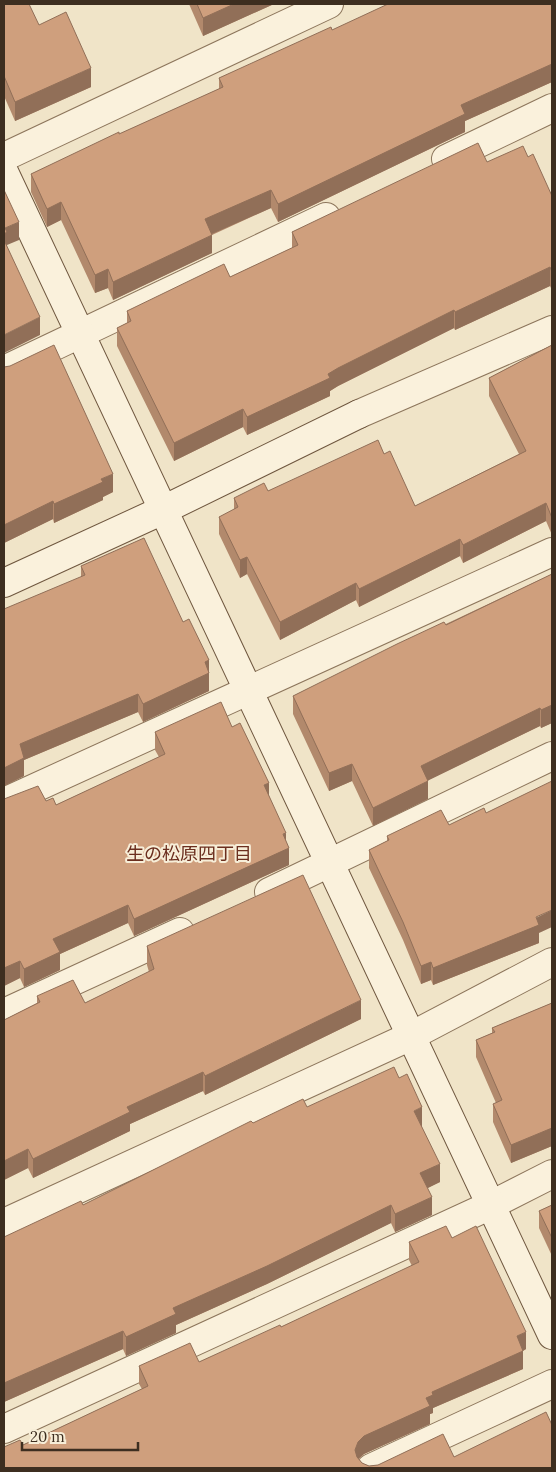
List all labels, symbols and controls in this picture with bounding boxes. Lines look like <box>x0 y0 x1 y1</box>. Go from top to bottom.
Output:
district label: 生の松原四丁目 <box>126 842 252 865</box>
scale bar <box>22 1420 139 1452</box>
text: 20 m <box>30 1427 65 1446</box>

